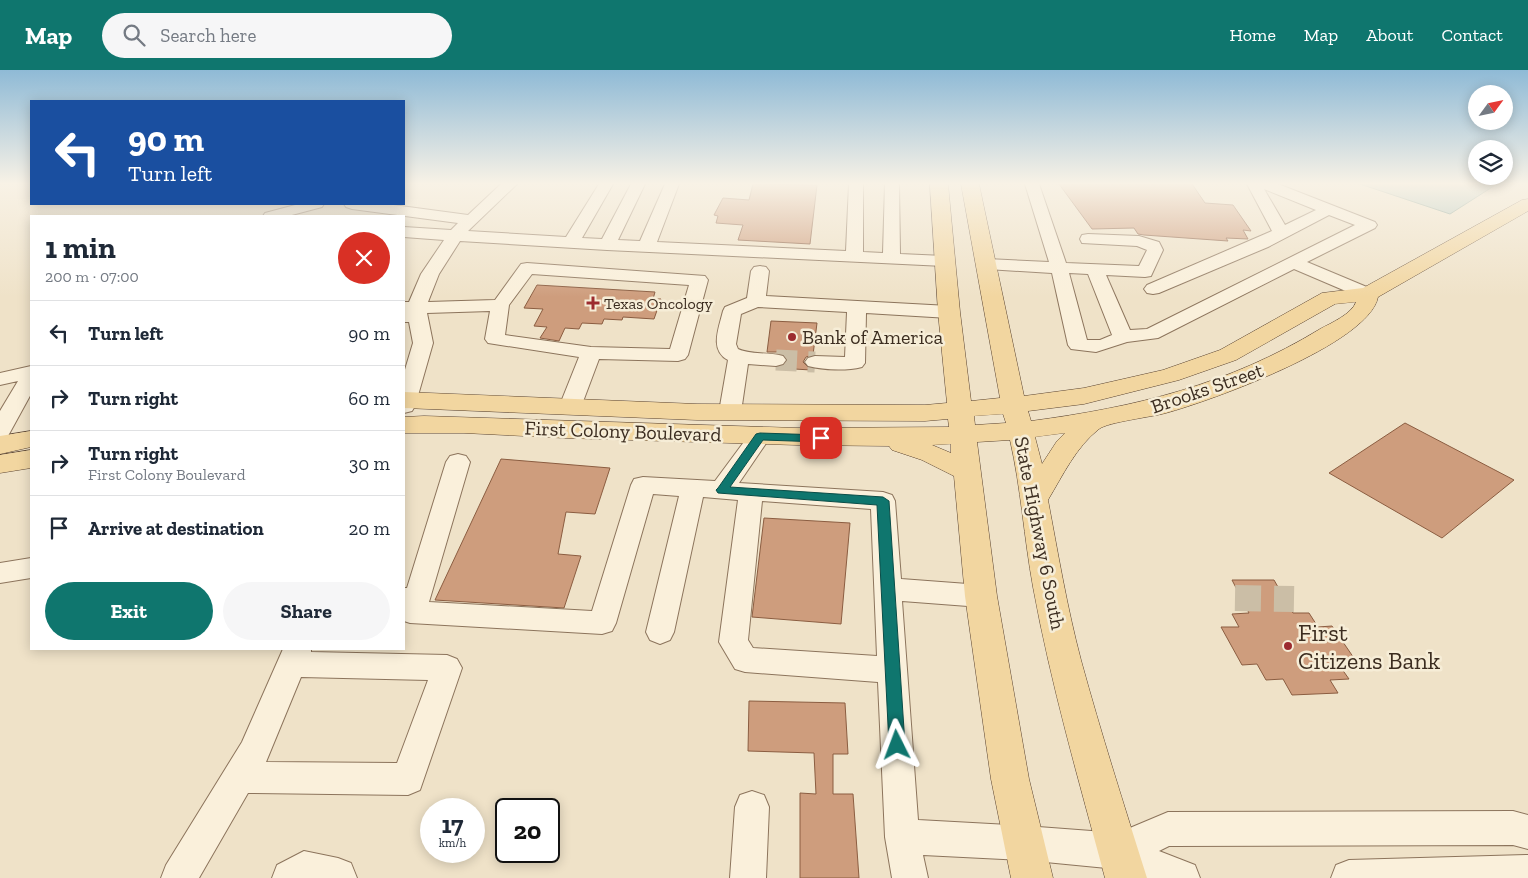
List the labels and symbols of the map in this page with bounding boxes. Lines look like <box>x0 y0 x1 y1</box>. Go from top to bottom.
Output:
north arrow <box>1468 85 1512 130</box>
place label: Texas Oncology <box>604 294 714 313</box>
marker: Texas Oncology <box>586 296 600 310</box>
place label: Bank of America <box>802 325 944 349</box>
marker: Bank of America <box>786 331 798 343</box>
street label: Brooks Street <box>1148 357 1267 418</box>
street label: First Colony Boulevard <box>524 416 722 446</box>
pin <box>800 417 842 459</box>
street label: State Highway 6 South <box>1009 434 1071 632</box>
place label: First Citizens Bank <box>1298 618 1441 675</box>
marker: First Citizens Bank <box>1282 640 1294 652</box>
position arrow <box>870 718 922 770</box>
speed limit sign: 20 <box>495 798 560 863</box>

